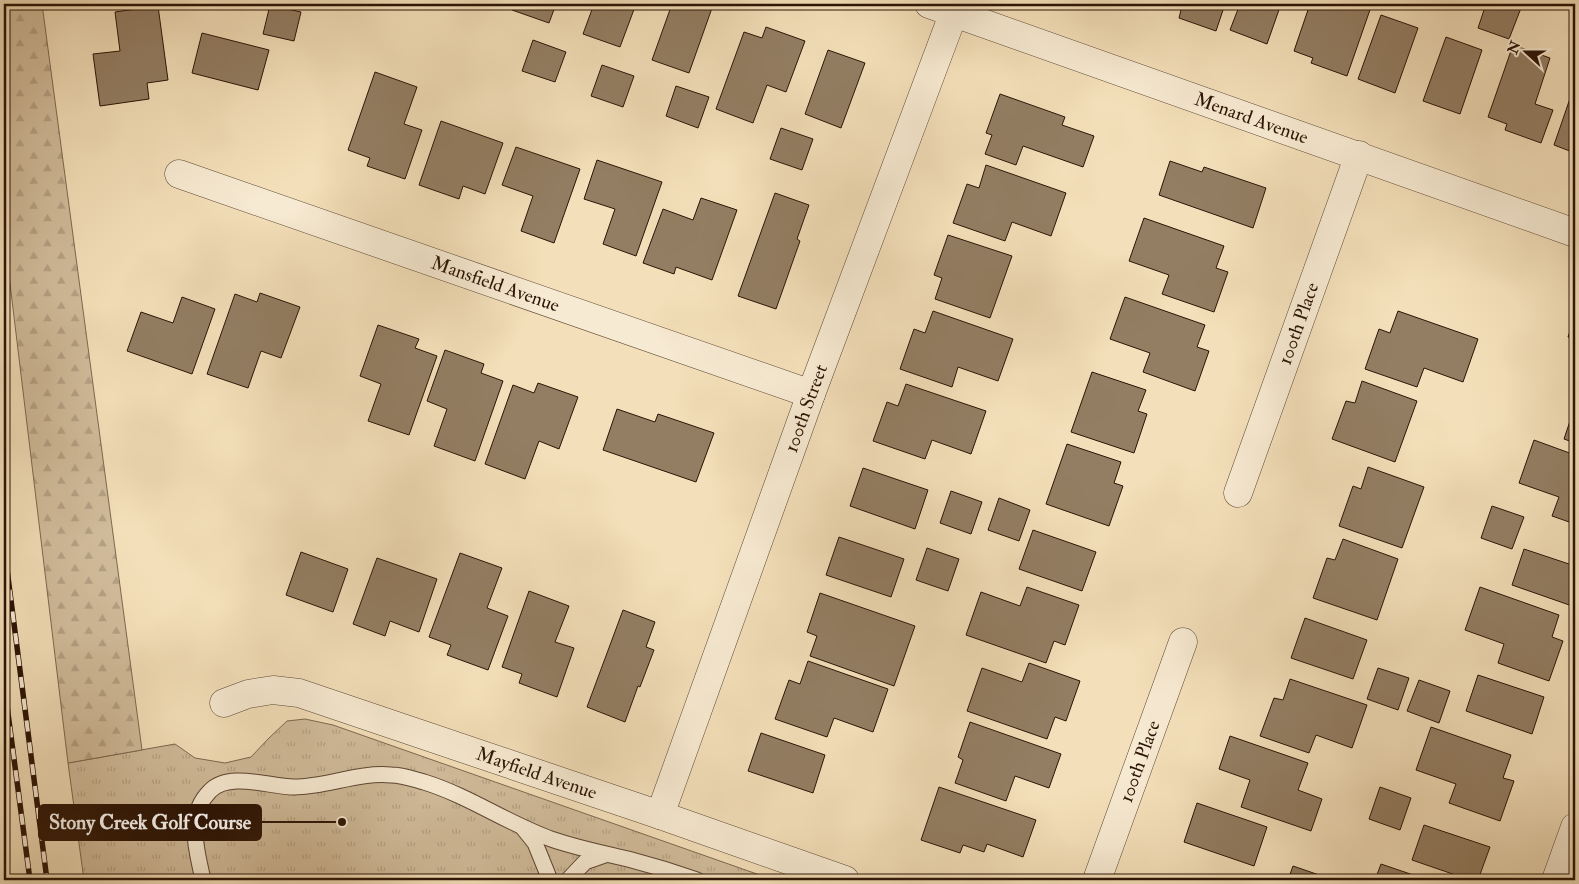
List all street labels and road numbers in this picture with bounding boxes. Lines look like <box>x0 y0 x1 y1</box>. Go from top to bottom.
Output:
street label: Menard Avenue <box>1191 87 1311 149</box>
street label: Mansfield Avenue <box>428 251 563 318</box>
street label: 100th Place <box>1273 279 1324 368</box>
street label: 100th Street <box>779 361 833 456</box>
street label: 100th Place <box>1114 717 1166 806</box>
street label: Mayfield Avenue <box>473 742 600 805</box>

